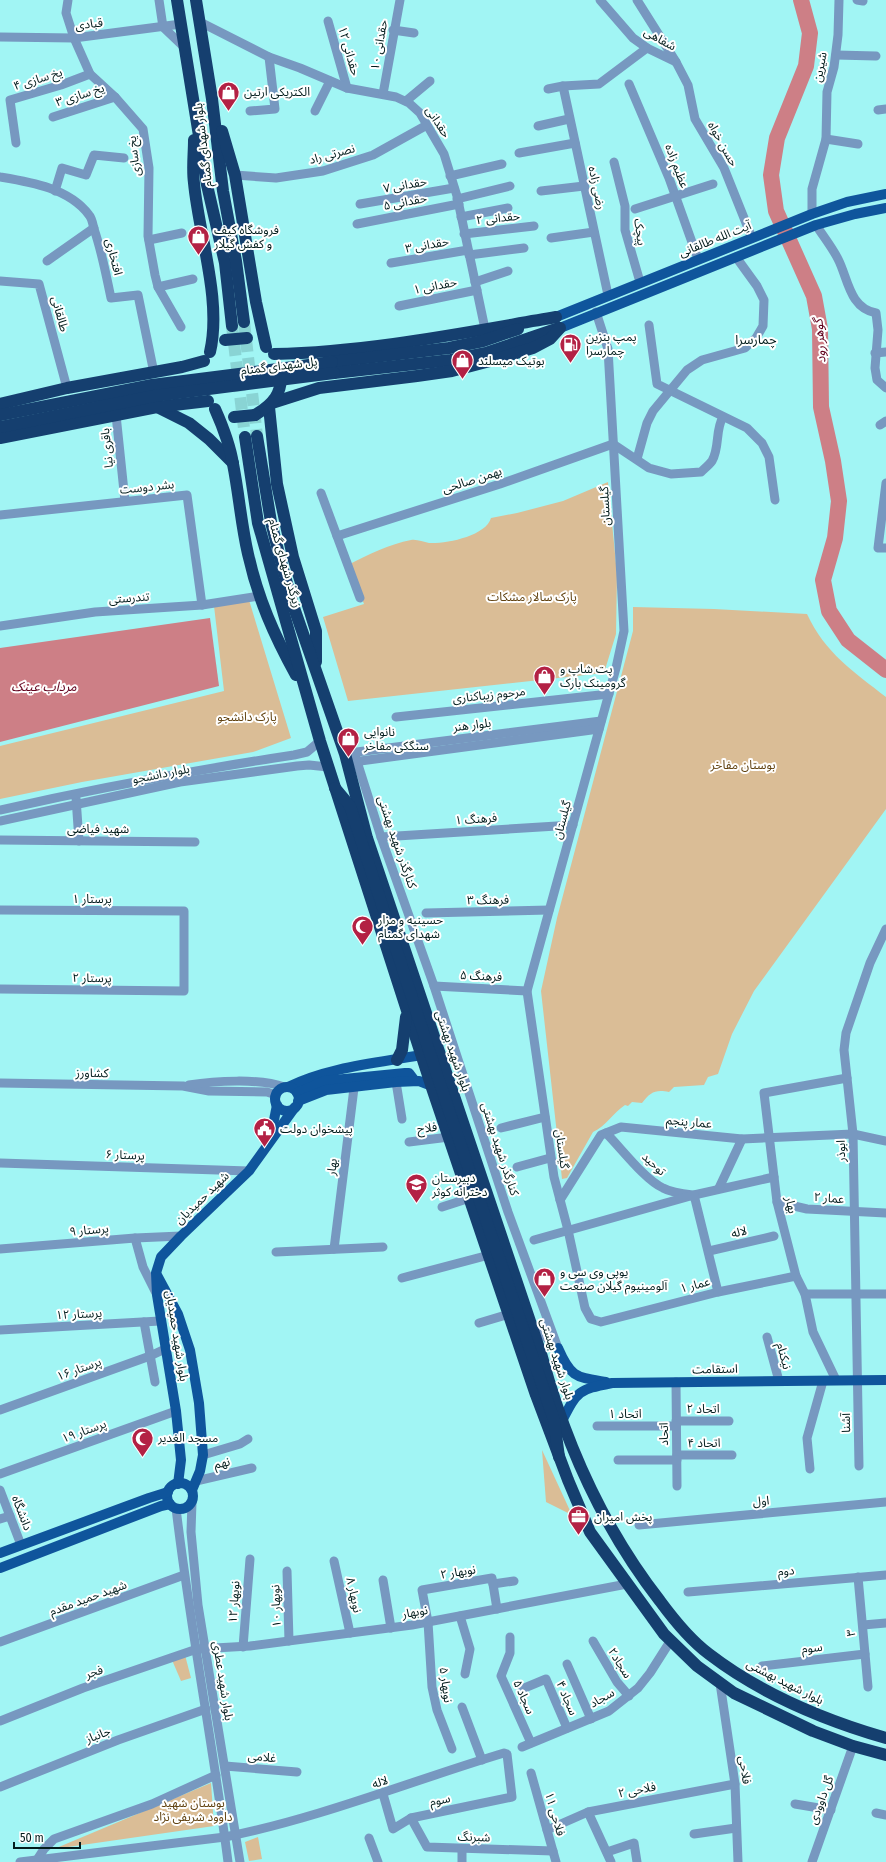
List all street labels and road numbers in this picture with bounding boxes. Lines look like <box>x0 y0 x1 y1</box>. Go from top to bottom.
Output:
street label: قبادی <box>74 15 104 33</box>
street label: حقدانی ۱۰ <box>368 19 390 71</box>
street label: شفاهی <box>641 24 679 54</box>
street label: حقدانی ۱۲ <box>335 25 363 77</box>
street label: شیرین <box>810 51 830 83</box>
street label: یخ سازی ۴ <box>12 65 65 95</box>
street label: یخ سازی ۳ <box>54 81 107 111</box>
street label: بلوار شهدای گمنام <box>191 102 217 188</box>
street label: حقدانی <box>423 104 453 140</box>
street label: حسن خواه <box>705 119 741 169</box>
street label: یخ سازی <box>125 135 145 177</box>
street label: نصرتی راد <box>308 141 356 167</box>
street label: عظیم زاده <box>660 142 692 191</box>
street label: رضی زاده <box>586 165 608 211</box>
street label: حقدانی ۷ <box>382 174 428 196</box>
street label: حقدانی ۵ <box>382 191 428 213</box>
street label: حقدانی ۲ <box>475 209 521 227</box>
street label: پیچک <box>630 217 649 247</box>
street label: آیت الله طالقانی <box>677 218 754 260</box>
street label: حقدانی ۳ <box>404 234 450 256</box>
street label: افتخاری <box>103 237 125 277</box>
street label: حقدانی ۱ <box>412 275 458 297</box>
street label: طالقانی <box>49 295 71 333</box>
street label: پل شهدای گمنام <box>240 354 318 380</box>
street label: باقری نیا <box>98 427 116 469</box>
street label: بهمن صالحی <box>440 464 504 496</box>
street label: بشر دوست <box>119 477 175 497</box>
street label: گیلستان <box>597 485 613 526</box>
street label: زیرگذر شهدای گمنام <box>264 517 304 610</box>
street label: تندرستی <box>108 590 150 606</box>
street label: مرحوم زیباکناری <box>452 684 526 708</box>
street label: بلوار هنر <box>451 716 492 734</box>
street label: بلوار دانشجو <box>131 762 191 786</box>
street label: کنارگذر شهید بهشتی <box>375 794 420 891</box>
street label: گیلستان <box>550 798 574 841</box>
street label: فرهنگ ۱ <box>455 811 497 827</box>
street label: شهید فیاضی <box>67 822 129 836</box>
street label: پرستار ۱ <box>72 892 112 907</box>
street label: فرهنگ ۳ <box>467 893 509 907</box>
street label: فرهنگ ۵ <box>460 968 502 984</box>
street label: پرستار ۲ <box>72 971 112 986</box>
street label: بلوار شهید بهشتی <box>433 1009 473 1093</box>
street label: کشاورز <box>74 1066 110 1080</box>
street label: کنارگذر شهید بهشتی <box>478 1101 522 1198</box>
street label: عمار پنجم <box>665 1113 712 1133</box>
street label: فلاح <box>416 1120 438 1138</box>
street label: گیلستان <box>552 1129 572 1171</box>
street label: ابوذر <box>834 1140 848 1163</box>
street label: پرستار ۶ <box>105 1147 145 1164</box>
street label: توحید <box>639 1150 669 1179</box>
street label: بهار <box>324 1158 340 1177</box>
street label: شهید حمیدیان <box>172 1169 232 1227</box>
street label: عمار ۲ <box>813 1190 845 1206</box>
street label: بهار <box>782 1194 800 1215</box>
street label: پرستار ۹ <box>69 1221 109 1240</box>
street label: لاله <box>730 1223 748 1241</box>
street label: عمار ۱ <box>678 1274 712 1296</box>
street label: بلوار شهید حمیدیان <box>163 1290 191 1382</box>
street label: پرستار ۱۲ <box>56 1306 103 1323</box>
street label: بلوار شهید بهشتی <box>537 1317 577 1401</box>
street label: نیکنام <box>772 1341 794 1371</box>
street label: پرستار ۱۶ <box>55 1354 104 1385</box>
street label: استقامت <box>692 1362 738 1376</box>
street label: اتحاد ۲ <box>687 1402 720 1416</box>
street label: اتحاد ۱ <box>609 1407 642 1421</box>
street label: آشنا <box>839 1412 853 1433</box>
street label: پرستار ۱۹ <box>60 1416 109 1447</box>
street label: اتحاد <box>657 1422 671 1446</box>
street label: اتحاد ۴ <box>687 1436 721 1450</box>
street label: نهم <box>213 1454 232 1474</box>
street label: دانشگاه <box>9 1493 35 1533</box>
street label: اول <box>752 1493 770 1509</box>
street label: نوبهار ۲ <box>439 1562 477 1582</box>
street label: دوم <box>777 1563 795 1581</box>
street label: نوبهار ۸ <box>343 1576 365 1614</box>
street label: شهید حمید مقدم <box>47 1578 129 1620</box>
street label: نوبهار ۱۲ <box>226 1580 243 1624</box>
street label: نوبهار ۱۰ <box>268 1584 284 1628</box>
street label: نوبهار <box>400 1603 429 1621</box>
street label: ۳ <box>844 1629 858 1637</box>
street label: بلوار شهید عطری <box>210 1640 236 1722</box>
street label: سوم <box>801 1640 823 1658</box>
street label: سجاد۲ <box>605 1645 635 1681</box>
street label: بلوار شهید بهشتی <box>744 1657 826 1707</box>
street label: فجر <box>82 1662 105 1682</box>
street label: نوبهار ۵ <box>437 1666 455 1704</box>
street label: سجاد ۵ <box>510 1678 538 1716</box>
street label: سجاد ۴ <box>554 1679 580 1717</box>
street label: سجاد <box>587 1685 617 1711</box>
street label: جانباز <box>83 1724 113 1747</box>
street label: غلامی <box>247 1749 277 1765</box>
street label: فلاحی <box>736 1755 754 1785</box>
street label: لاله <box>370 1773 390 1791</box>
street label: گل داوودی <box>806 1773 837 1826</box>
street label: فلاحی ۲ <box>617 1779 657 1801</box>
street label: فلاحی ۱۱ <box>542 1790 568 1838</box>
street label: سوم <box>428 1791 452 1811</box>
street label: شبرنگ <box>457 1829 491 1845</box>

